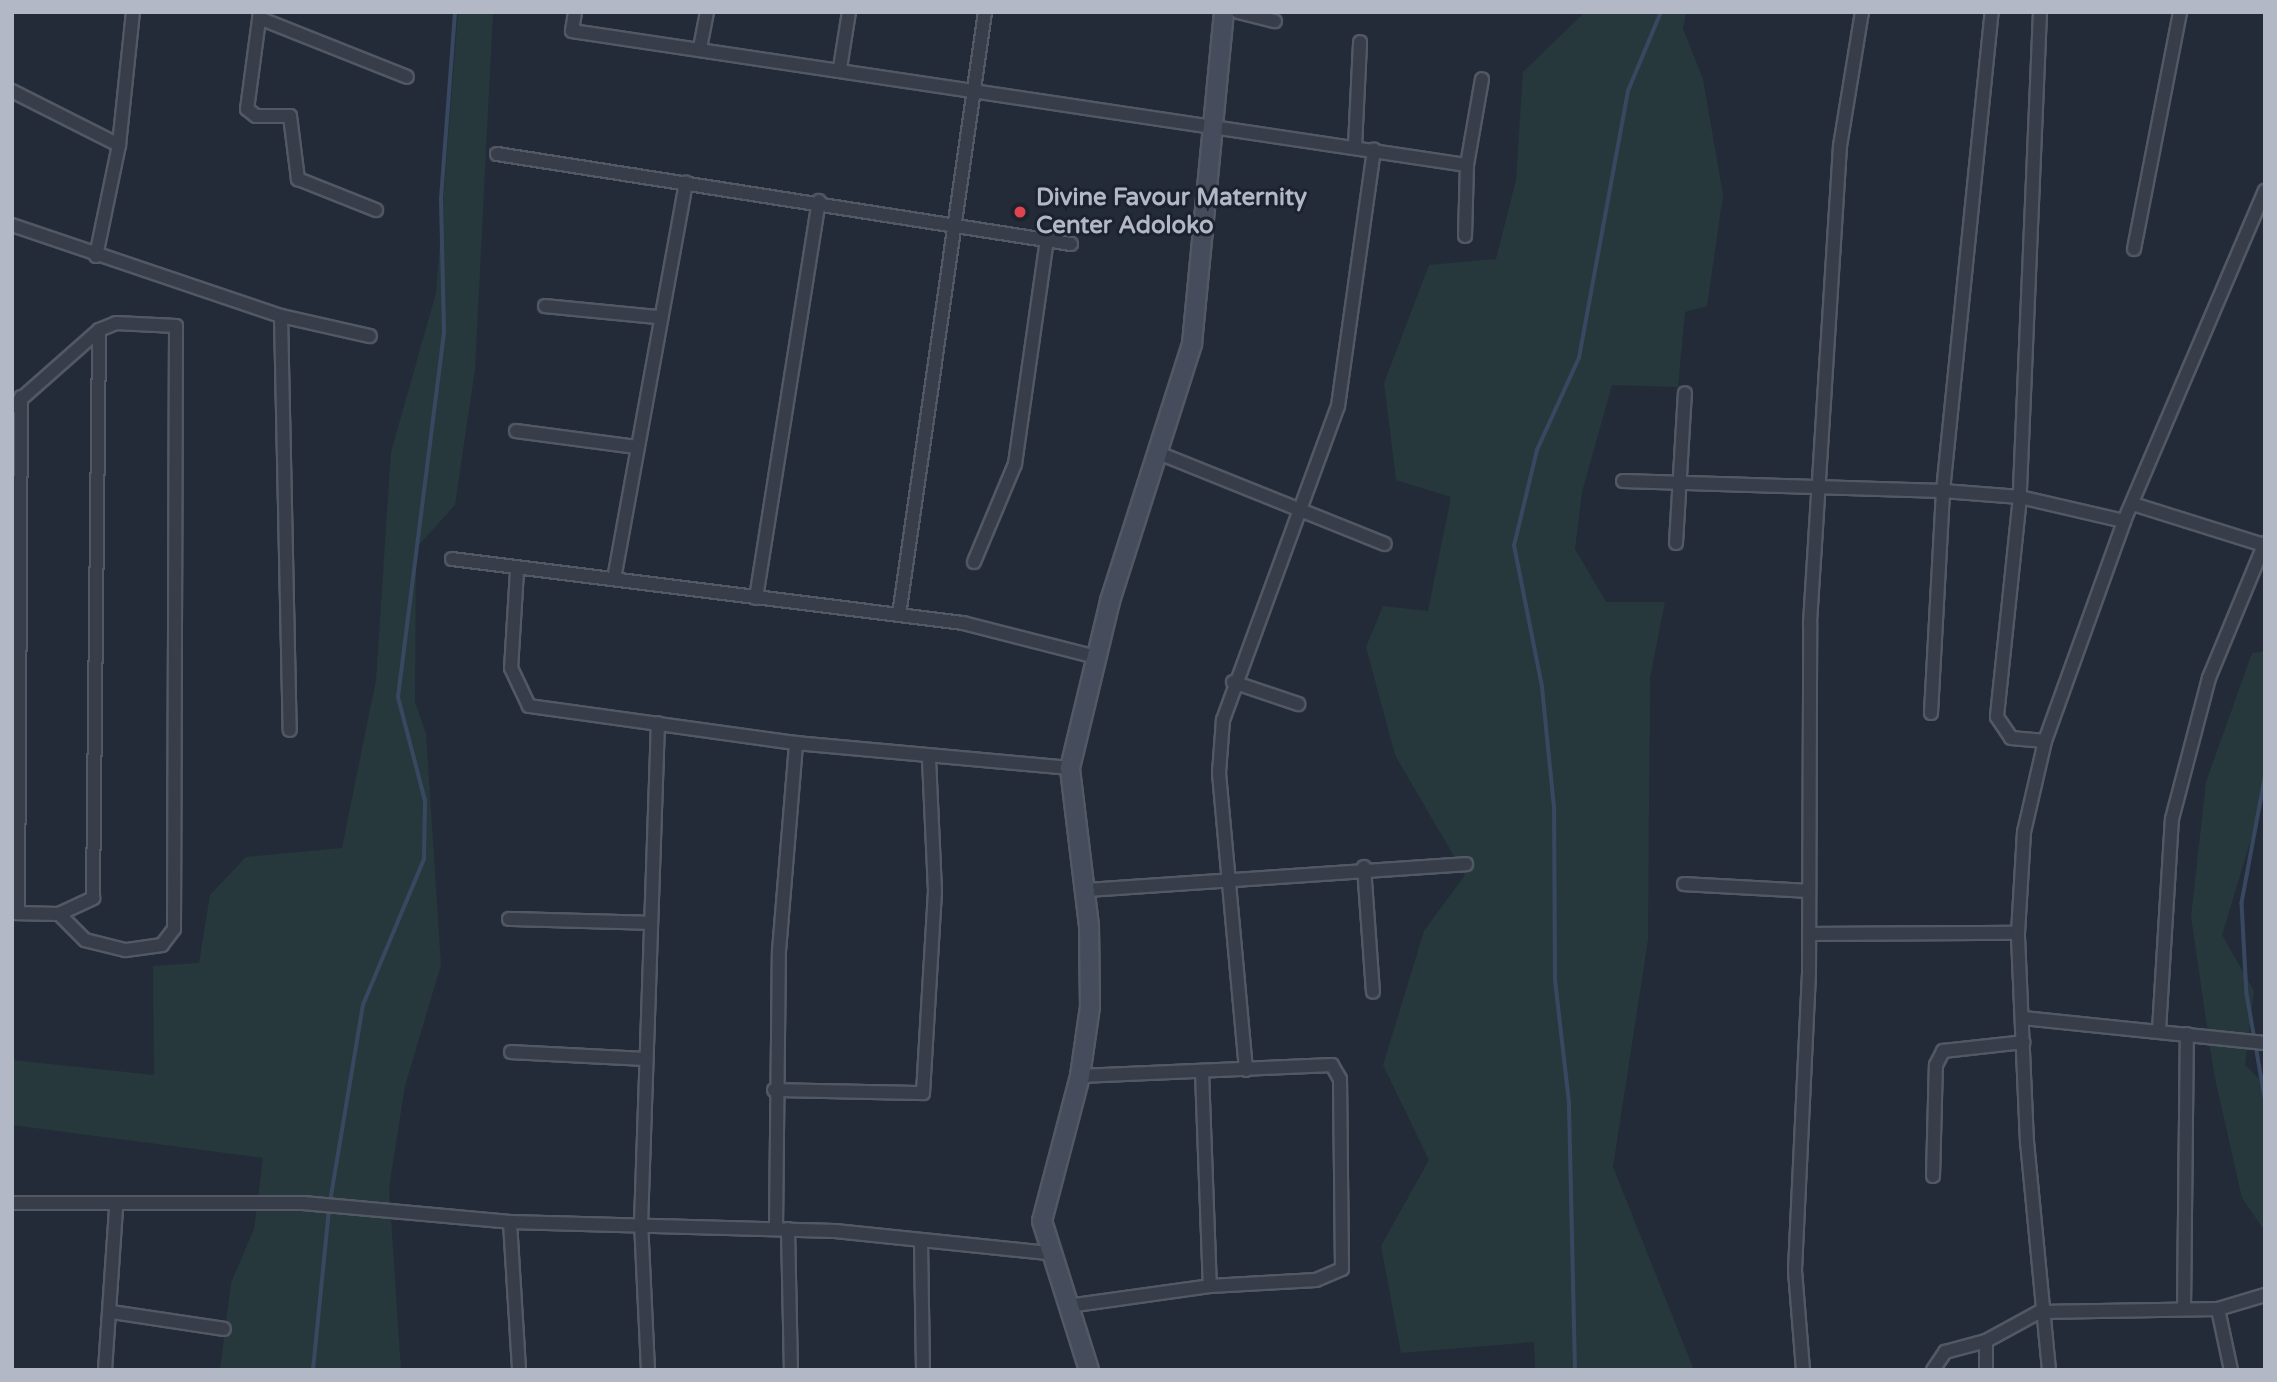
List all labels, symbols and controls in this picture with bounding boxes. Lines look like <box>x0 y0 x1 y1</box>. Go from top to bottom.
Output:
place label: Divine Favour Maternity Center Adoloko <box>1036 184 1307 240</box>
marker: Divine Favour Maternity Center Adoloko <box>1010 202 1030 222</box>

